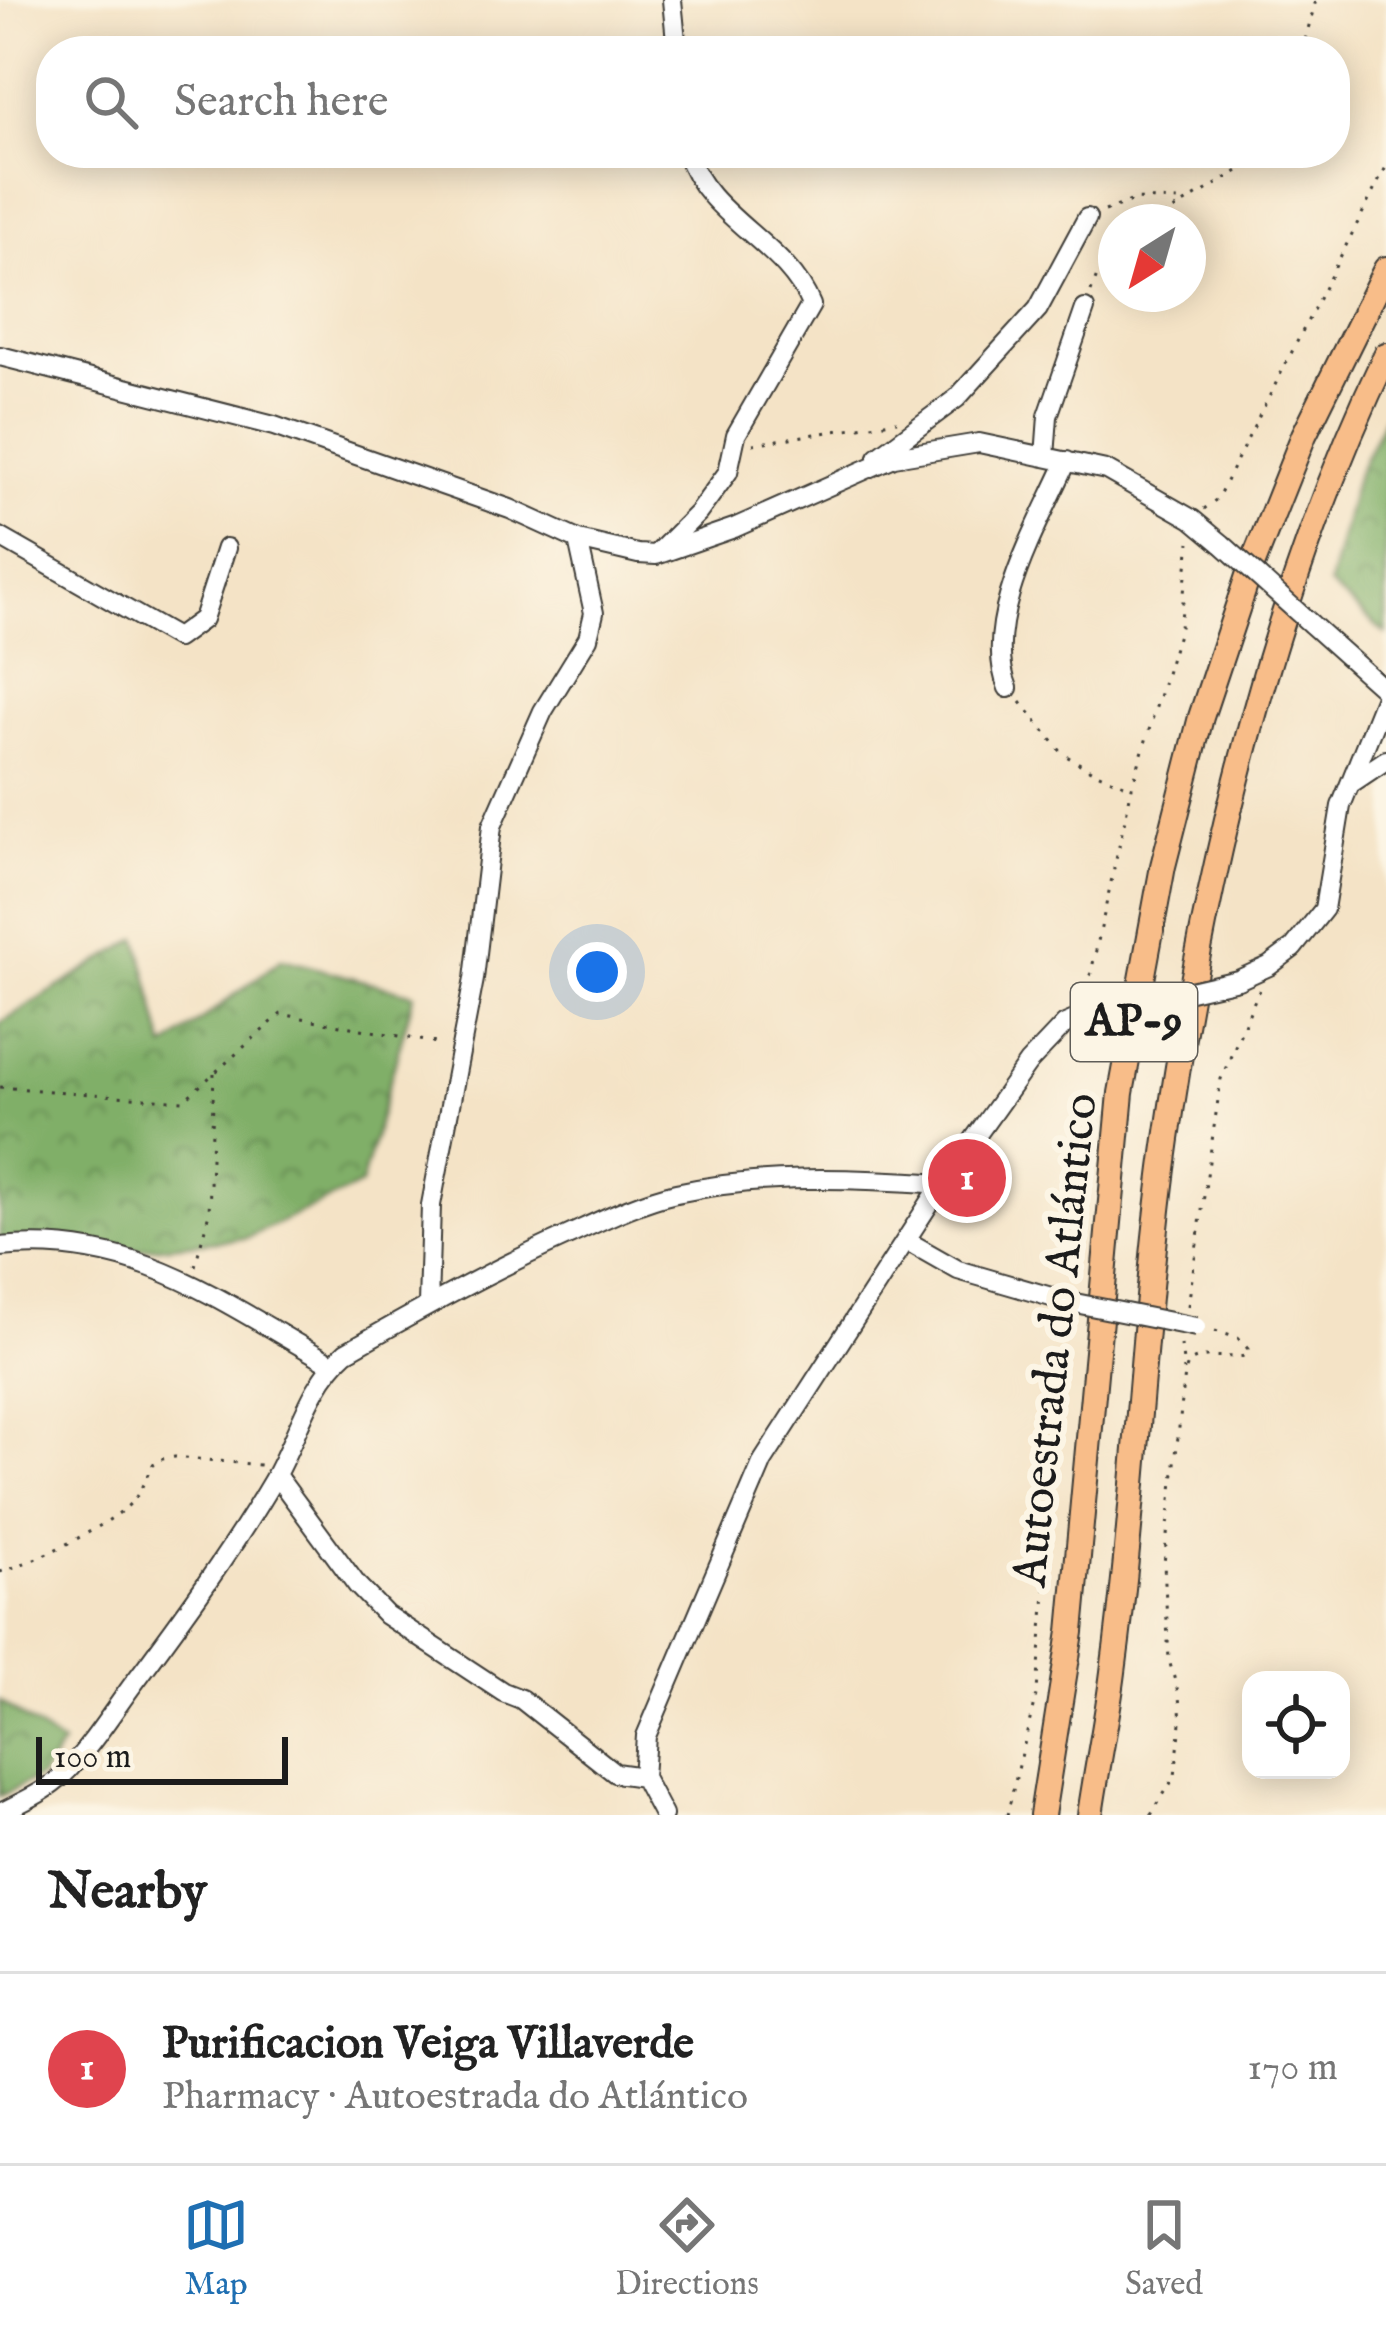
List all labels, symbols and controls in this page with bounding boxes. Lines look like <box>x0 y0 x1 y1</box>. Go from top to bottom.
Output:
search box <box>36 36 1350 168</box>
icon: search <box>78 69 144 135</box>
text: Search here <box>174 74 388 131</box>
north arrow <box>1098 204 1206 312</box>
your location <box>567 942 627 1002</box>
road number: AP-9 <box>1071 983 1197 1061</box>
street label: Autoestrada do Atlántico <box>1001 1090 1113 1591</box>
pin: 1 <box>928 1133 1006 1223</box>
map controls <box>1242 1671 1350 1779</box>
button: locate <box>1242 1671 1350 1779</box>
scale bar <box>36 1731 288 1784</box>
text: 100 m <box>54 1737 131 1779</box>
text: Nearby <box>48 1861 207 1926</box>
text: Purificacion Veiga Villaverde <box>162 2016 694 2073</box>
text: 1 <box>80 2044 94 2093</box>
text: 170 m <box>1247 2044 1338 2093</box>
text: Pharmacy · Autoestrada do Atlántico <box>162 2073 748 2122</box>
tab: Map <box>183 2192 249 2306</box>
tab: Directions <box>615 2192 759 2306</box>
tab: Saved <box>1125 2192 1203 2306</box>

